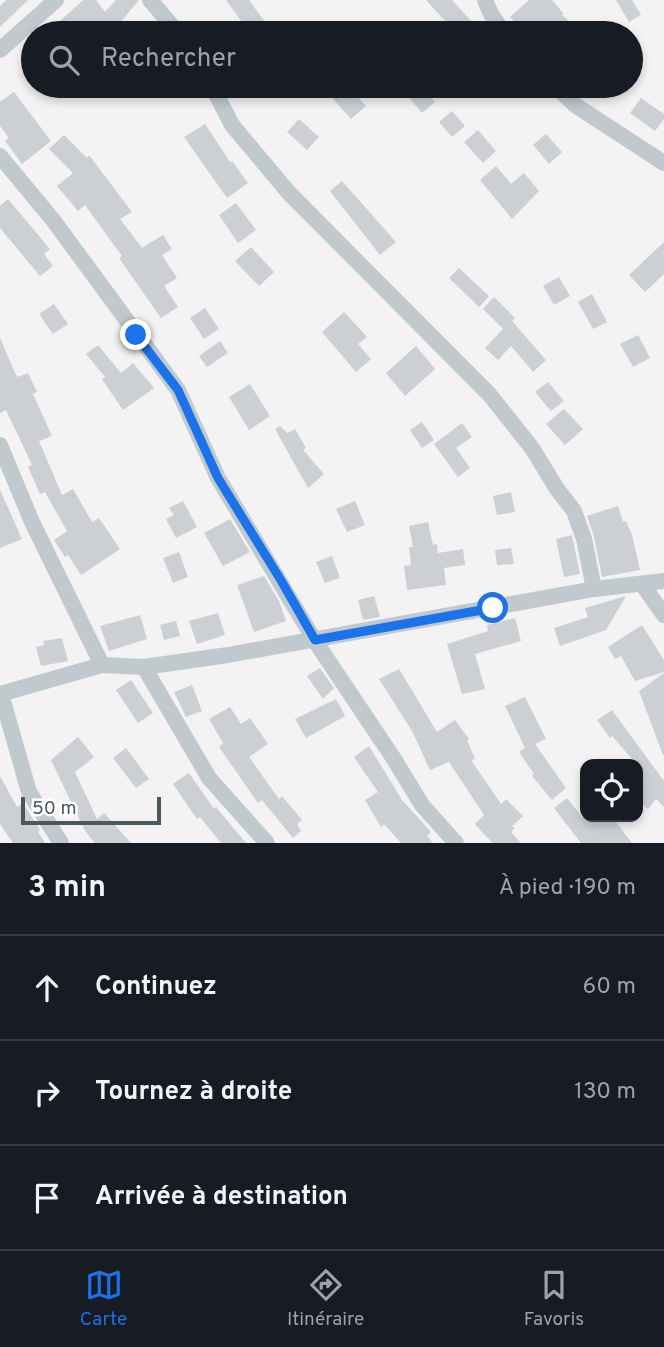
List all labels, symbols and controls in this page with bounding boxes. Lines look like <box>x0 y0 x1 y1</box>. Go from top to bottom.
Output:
search box <box>21 21 643 98</box>
icon: search <box>45 41 83 79</box>
text: Rechercher <box>101 43 236 76</box>
route end <box>120 319 151 350</box>
route start <box>477 592 508 623</box>
map controls <box>580 759 643 822</box>
button: locate <box>580 759 643 822</box>
scale bar <box>21 794 161 826</box>
text: 50 m <box>32 797 77 821</box>
text: 3 min <box>28 870 106 907</box>
text: À pied · 190 m <box>499 874 636 903</box>
icon: ahead <box>28 969 66 1007</box>
text: Continuez <box>95 971 217 1004</box>
text: 60 m <box>583 973 636 1002</box>
icon: right <box>28 1074 66 1112</box>
text: Tournez à droite <box>95 1076 292 1109</box>
text: 130 m <box>574 1078 636 1107</box>
icon: arrive <box>28 1179 66 1217</box>
text: Arrivée à destination <box>95 1181 348 1214</box>
tab: Carte <box>80 1266 127 1332</box>
tab: Itinéraire <box>287 1266 364 1332</box>
tab: Favoris <box>524 1266 584 1332</box>

